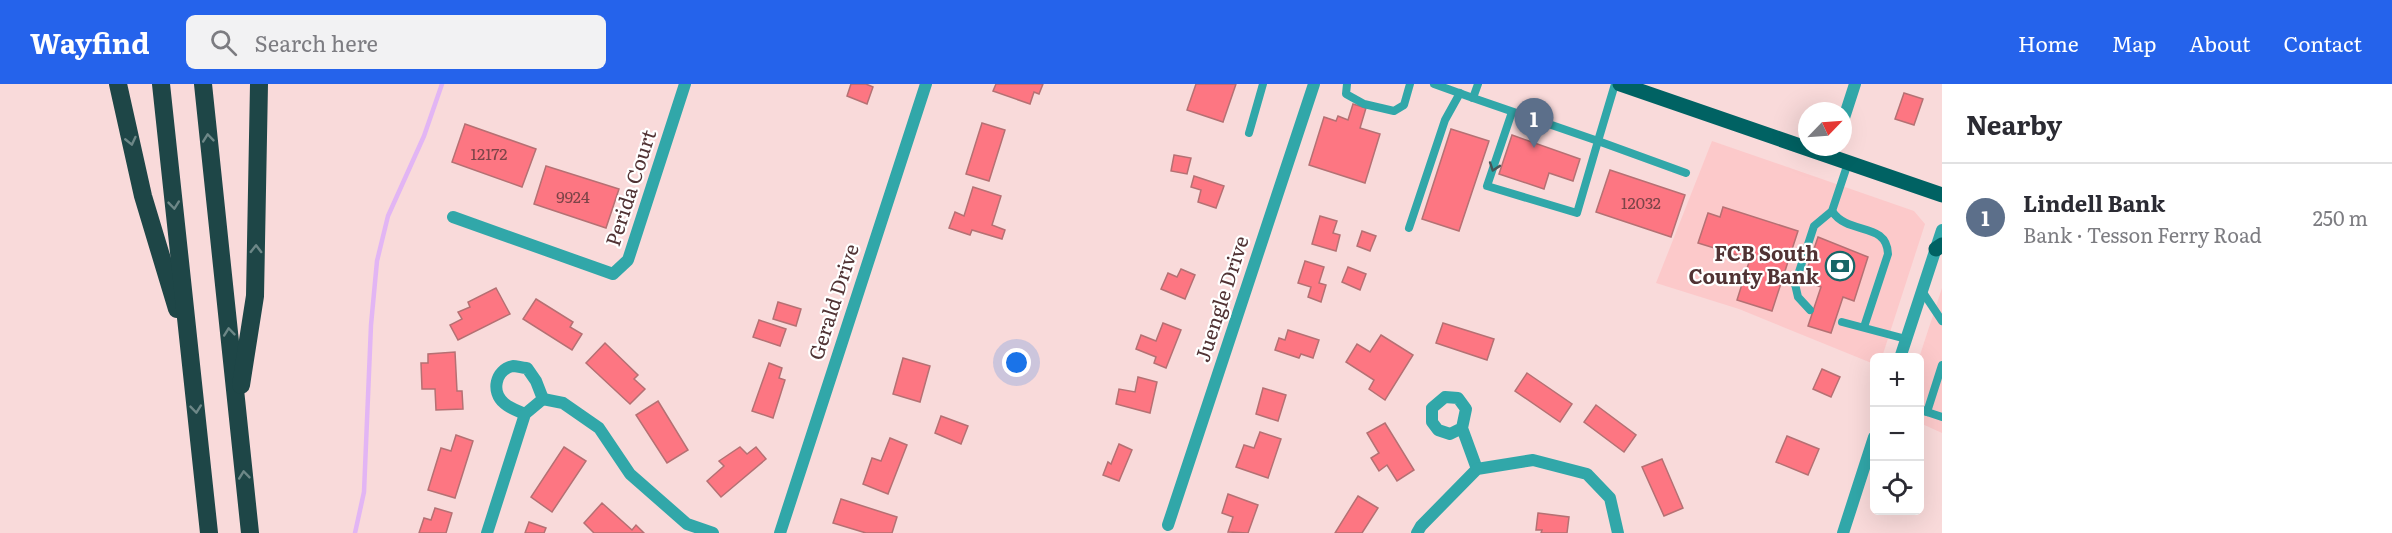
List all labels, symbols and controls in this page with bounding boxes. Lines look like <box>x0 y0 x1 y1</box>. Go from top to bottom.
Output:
search box <box>186 15 606 69</box>
text: Wayfind <box>30 21 150 63</box>
icon: search <box>207 26 240 59</box>
text: Search here <box>255 26 378 59</box>
text: Home <box>2018 27 2079 58</box>
text: Map <box>2112 27 2156 58</box>
text: About <box>2189 27 2251 58</box>
text: Contact <box>2284 27 2362 58</box>
pin: 1 <box>1514 98 1553 148</box>
north arrow <box>1798 102 1852 156</box>
text: Nearby <box>1966 104 2062 143</box>
street label: Perida Court <box>596 125 662 250</box>
one-way arrow <box>202 133 215 143</box>
one-way arrow <box>124 136 137 146</box>
house number: 12172 <box>471 141 507 165</box>
one-way arrow <box>1488 161 1501 172</box>
house number: 9924 <box>556 184 590 208</box>
text: Lindell Bank <box>2023 186 2165 219</box>
house number: 12032 <box>1621 190 1661 214</box>
one-way arrow <box>167 200 180 209</box>
text: 1 <box>1981 202 1990 232</box>
text: 250 m <box>2313 202 2368 232</box>
text: Bank · Tesson Ferry Road <box>2023 219 2262 249</box>
street label: Juengle Drive <box>1186 231 1255 365</box>
place label: FCB South County Bank <box>1689 237 1820 290</box>
street label: Gerald Drive <box>799 239 865 363</box>
one-way arrow <box>249 244 262 253</box>
bank icon: FCB South County Bank <box>1824 250 1856 282</box>
one-way arrow <box>223 327 236 336</box>
your location <box>1002 348 1031 377</box>
map controls <box>1870 353 1924 515</box>
button: + <box>1870 353 1924 407</box>
one-way arrow <box>189 404 202 413</box>
button: − <box>1870 407 1924 461</box>
button: locate <box>1870 461 1924 515</box>
one-way arrow <box>238 470 251 479</box>

